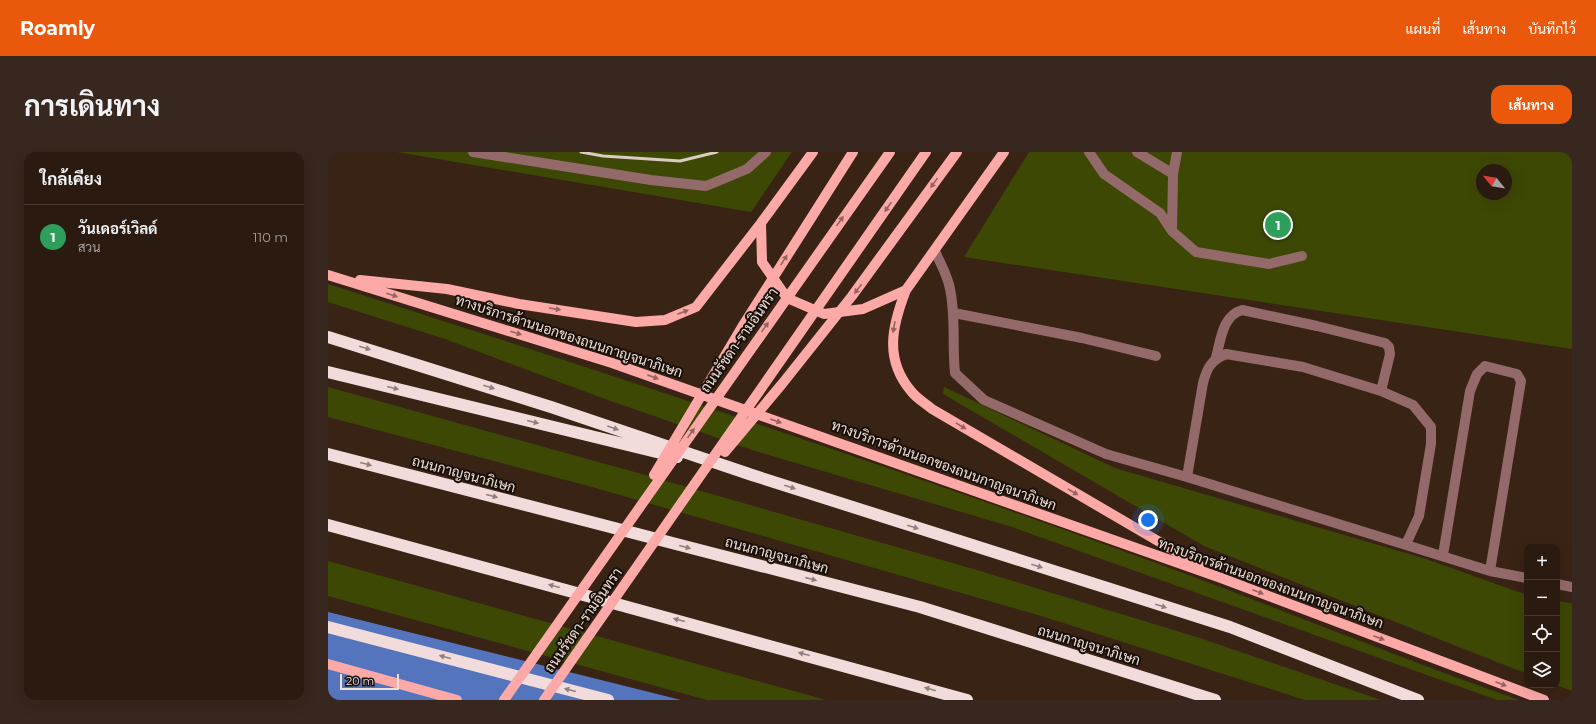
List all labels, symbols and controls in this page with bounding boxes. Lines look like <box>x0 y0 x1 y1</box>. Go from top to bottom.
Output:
text: Roamly <box>20 17 95 40</box>
text: แผนที่ <box>1405 20 1440 38</box>
text: เส้นทาง <box>1462 20 1506 38</box>
text: บันทึกไว้ <box>1528 20 1576 38</box>
button: เส้นทาง <box>1491 85 1572 124</box>
text: การเดินทาง <box>24 89 160 123</box>
north arrow <box>1476 164 1512 200</box>
text: ใกล้เคียง <box>40 169 102 189</box>
one-way arrow <box>930 178 938 189</box>
one-way arrow <box>884 202 892 212</box>
pin: 1 <box>1265 210 1291 240</box>
one-way arrow <box>836 215 845 226</box>
text: วันเดอร์เวิลด์ <box>78 219 158 238</box>
text: 1 <box>50 229 56 245</box>
text: 110 m <box>253 229 288 245</box>
text: สวน <box>78 239 100 255</box>
one-way arrow <box>780 254 787 266</box>
one-way arrow <box>854 283 862 294</box>
street label: ถนนรัชดา-รามอินทรา <box>696 284 782 396</box>
street label: ทางบริการด้านนอกของถนนกาญจนาภิเษก <box>453 291 685 381</box>
one-way arrow <box>386 292 398 298</box>
one-way arrow <box>549 306 561 312</box>
one-way arrow <box>677 309 689 315</box>
one-way arrow <box>761 321 769 332</box>
one-way arrow <box>891 321 897 333</box>
one-way arrow <box>511 330 523 336</box>
one-way arrow <box>360 345 372 351</box>
one-way arrow <box>648 374 660 380</box>
one-way arrow <box>484 385 496 391</box>
one-way arrow <box>387 386 399 392</box>
street label: ทางบริการด้านนอกของถนนกาญจนาภิเษก <box>829 416 1059 514</box>
one-way arrow <box>770 418 782 424</box>
one-way arrow <box>527 420 539 426</box>
one-way arrow <box>955 422 967 429</box>
one-way arrow <box>607 425 619 431</box>
one-way arrow <box>687 428 695 439</box>
street label: ถนนกาญจนาภิเษก <box>410 452 518 496</box>
one-way arrow <box>360 461 372 467</box>
one-way arrow <box>784 484 796 490</box>
one-way arrow <box>1067 489 1079 496</box>
one-way arrow <box>485 494 498 500</box>
your location <box>1138 510 1158 530</box>
one-way arrow <box>908 524 920 530</box>
street label: ถนนกาญจนาภิเษก <box>723 533 831 577</box>
street label: ทางบริการด้านนอกของถนนกาญจนาภิเษก <box>1156 534 1386 632</box>
one-way arrow <box>679 544 691 550</box>
map controls <box>1524 544 1560 688</box>
button: + <box>1524 544 1560 580</box>
one-way arrow <box>1032 563 1044 569</box>
street label: ถนนรัชดา-รามอินทรา <box>540 564 626 676</box>
one-way arrow <box>805 576 817 582</box>
button: − <box>1524 580 1560 616</box>
one-way arrow <box>547 583 559 589</box>
one-way arrow <box>1252 589 1264 595</box>
one-way arrow <box>1155 603 1167 609</box>
button: locate <box>1524 616 1560 652</box>
one-way arrow <box>673 617 685 623</box>
street label: ถนนกาญจนาภิเษก <box>1035 621 1143 669</box>
one-way arrow <box>1374 635 1386 641</box>
one-way arrow <box>798 651 811 657</box>
button: layers <box>1524 652 1560 688</box>
one-way arrow <box>438 654 450 660</box>
scale bar <box>340 672 399 691</box>
text: 20 m <box>346 674 374 688</box>
one-way arrow <box>1495 681 1507 687</box>
one-way arrow <box>923 686 935 692</box>
one-way arrow <box>564 687 576 693</box>

